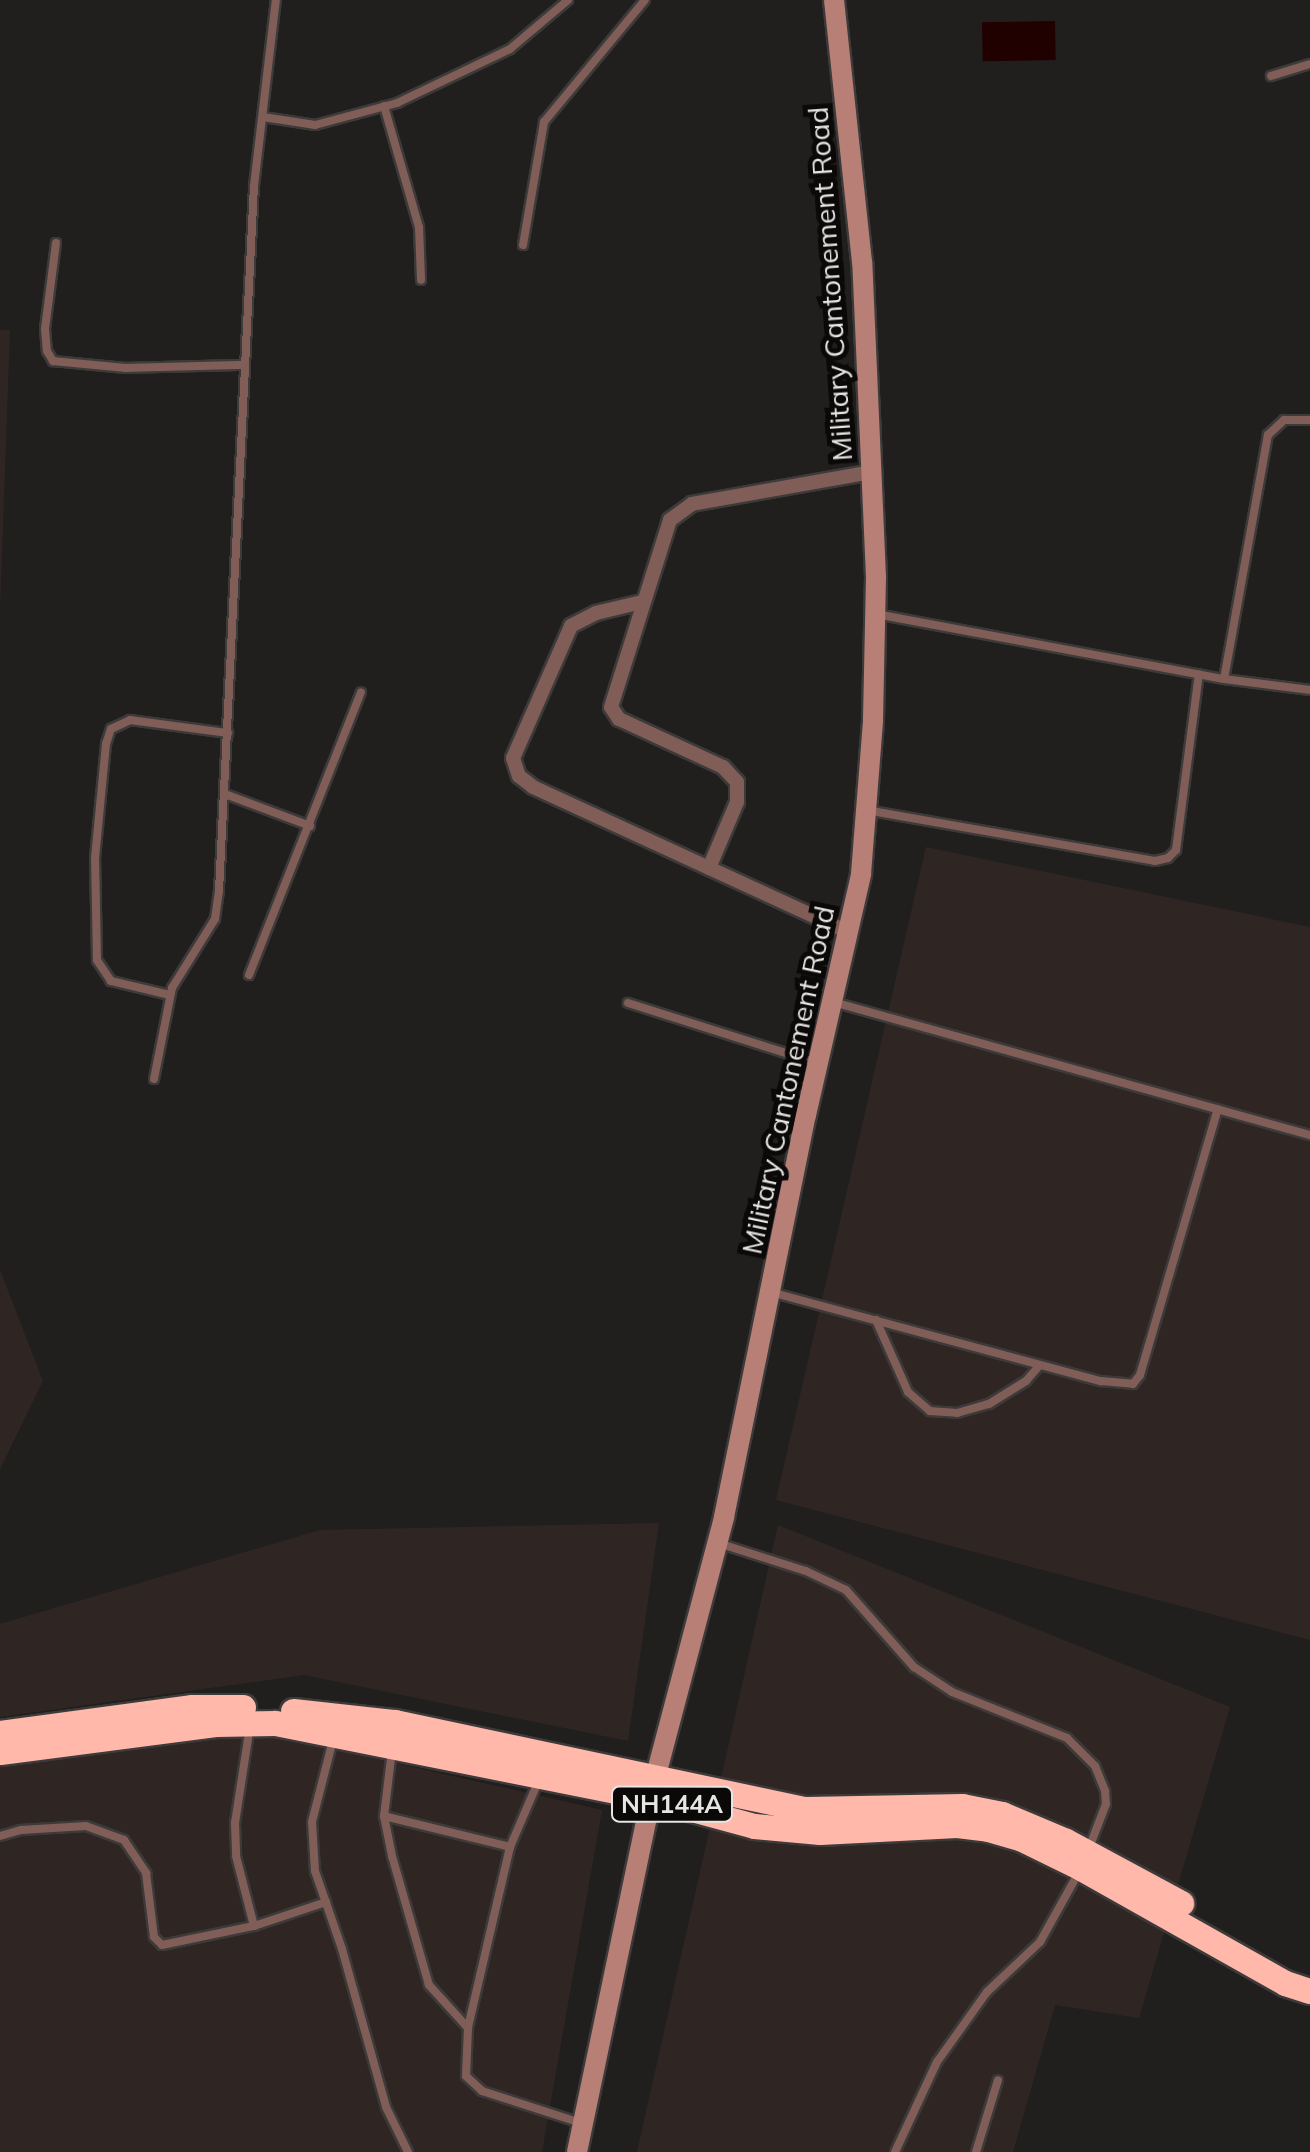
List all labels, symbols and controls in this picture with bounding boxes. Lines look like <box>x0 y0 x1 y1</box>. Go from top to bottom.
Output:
street label: Military Cantonement Road <box>801 106 859 462</box>
street label: Military Cantonement Road <box>735 903 841 1257</box>
road number: NH144A <box>610 1784 734 1824</box>

